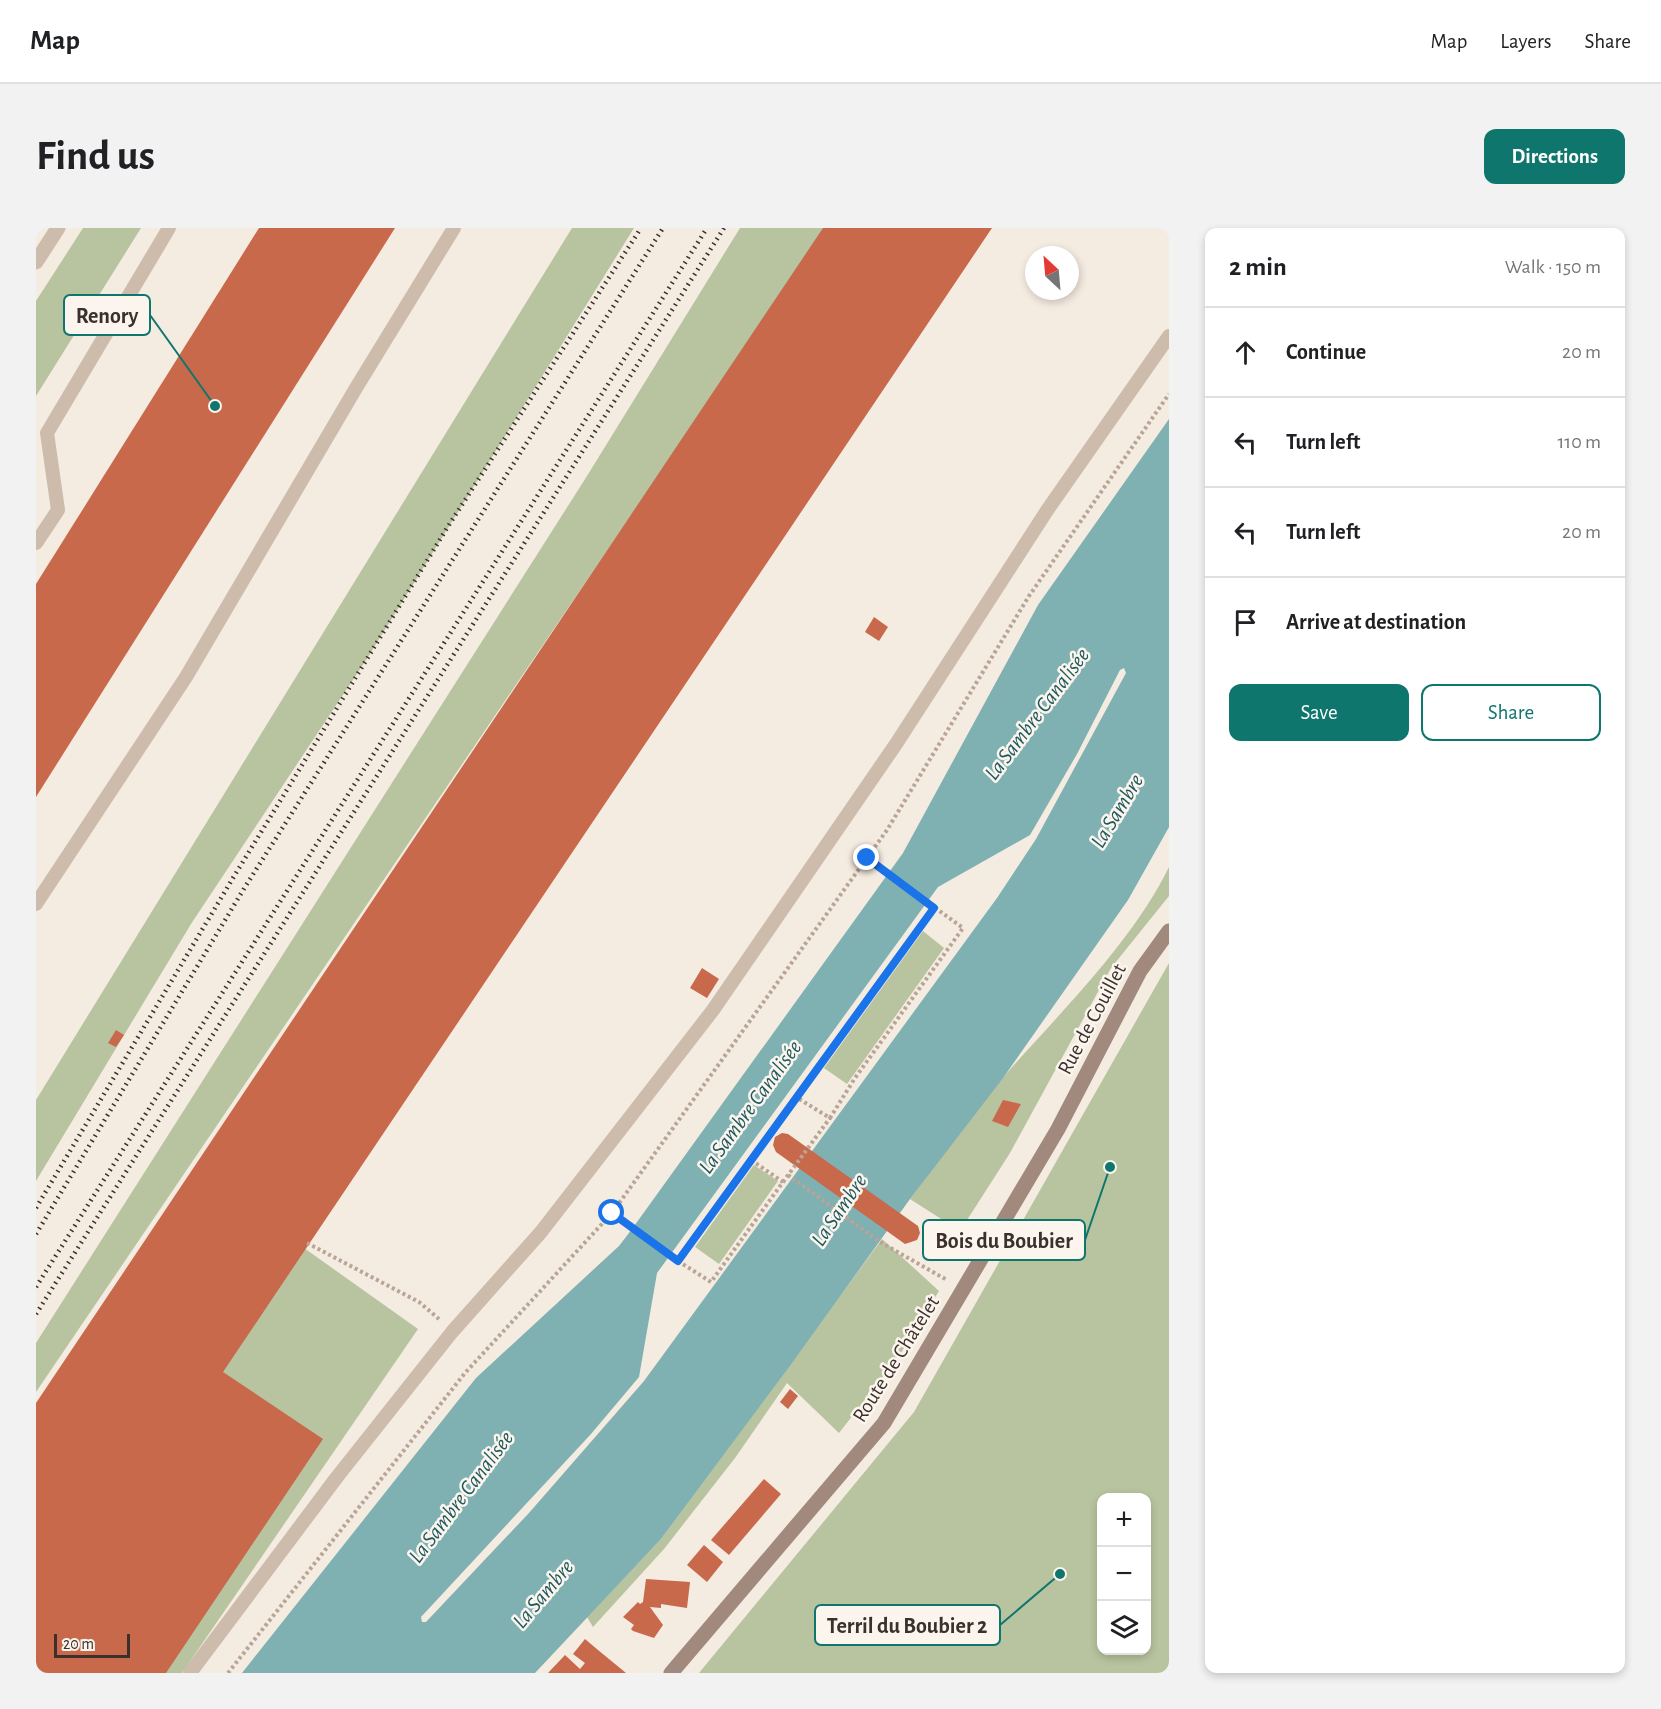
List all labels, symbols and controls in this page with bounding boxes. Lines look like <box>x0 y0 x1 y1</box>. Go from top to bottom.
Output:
text: Map <box>30 27 80 55</box>
text: Map <box>1431 31 1467 52</box>
text: Layers <box>1500 31 1551 52</box>
text: Share <box>1584 31 1631 52</box>
button: Directions <box>1484 129 1625 184</box>
text: Find us <box>36 135 155 177</box>
north arrow <box>1025 246 1079 300</box>
text: 2 min <box>1229 254 1287 280</box>
text: Walk · 150 m <box>1505 257 1601 277</box>
callout: Renory <box>64 295 150 335</box>
text: Renory <box>76 305 138 328</box>
icon: ahead <box>1229 336 1262 369</box>
text: Continue <box>1286 341 1366 363</box>
text: 20 m <box>1562 342 1601 362</box>
icon: left <box>1229 426 1262 459</box>
text: Turn left <box>1286 431 1360 453</box>
text: 110 m <box>1557 432 1601 452</box>
icon: left <box>1229 516 1262 549</box>
text: Turn left <box>1286 521 1360 543</box>
text: 20 m <box>1562 522 1601 542</box>
icon: arrive <box>1229 606 1262 639</box>
text: Arrive at destination <box>1286 611 1466 633</box>
water label: La Sambre Canalisée <box>980 644 1094 784</box>
button: Save <box>1229 684 1409 741</box>
button: Share <box>1421 684 1601 741</box>
water label: La Sambre <box>1087 770 1147 852</box>
route end <box>853 844 879 870</box>
street label: Rue de Couillet <box>1054 960 1130 1078</box>
water label: La Sambre Canalisée <box>694 1036 806 1178</box>
water label: La Sambre <box>807 1170 871 1250</box>
route start <box>598 1199 624 1225</box>
callout: Bois du Boubier <box>923 1220 1085 1260</box>
text: Bois du Boubier <box>935 1230 1073 1252</box>
street label: Route de Châtelet <box>849 1292 943 1426</box>
water label: La Sambre Canalisée <box>404 1427 518 1567</box>
map controls <box>1097 1493 1151 1655</box>
button: + <box>1097 1493 1151 1547</box>
button: − <box>1097 1547 1151 1601</box>
water label: La Sambre <box>508 1556 578 1632</box>
button: layers <box>1097 1601 1151 1655</box>
callout: Terril du Boubier 2 <box>815 1605 1000 1645</box>
text: Terril du Boubier 2 <box>827 1615 987 1637</box>
scale bar <box>54 1631 130 1658</box>
text: 20 m <box>63 1636 94 1652</box>

